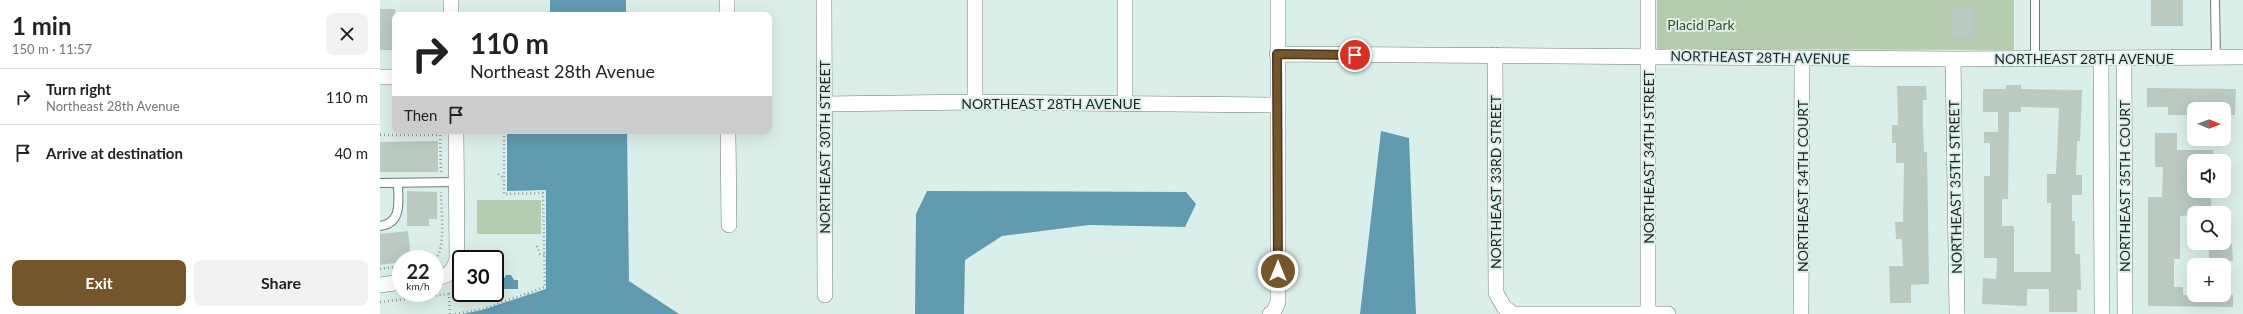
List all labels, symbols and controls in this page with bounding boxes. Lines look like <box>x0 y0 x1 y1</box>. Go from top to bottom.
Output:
text: 1 min <box>12 11 72 40</box>
button: close <box>326 13 368 55</box>
park label: Placid Park <box>1667 16 1736 33</box>
text: 110 m <box>470 26 549 60</box>
icon: right <box>404 28 456 80</box>
pin <box>1338 38 1372 72</box>
text: 150 m · 11:57 <box>12 41 92 57</box>
icon: arrive <box>1344 44 1366 66</box>
street label: NORTHEAST 28TH AVENUE <box>1670 47 1850 67</box>
street label: NORTHEAST 28TH AVENUE <box>1994 50 2174 67</box>
street label: NORTHEAST 30TH STREET <box>816 59 833 234</box>
text: Northeast 28th Avenue <box>470 60 655 82</box>
street label: NORTHEAST 34TH STREET <box>1640 69 1657 244</box>
text: Turn right <box>46 80 111 98</box>
icon: right <box>12 86 34 108</box>
text: 110 m <box>326 88 368 106</box>
street label: NORTHEAST 33RD STREET <box>1487 94 1504 269</box>
street label: NORTHEAST 28TH AVENUE <box>961 95 1141 112</box>
text: Northeast 28th Avenue <box>46 98 180 114</box>
street label: NORTHEAST 34TH COURT <box>1794 99 1811 272</box>
street label: NORTHEAST 35TH STREET <box>1945 99 1965 274</box>
street label: NORTHEAST 35TH COURT <box>2116 99 2133 272</box>
north arrow <box>2187 102 2231 146</box>
map controls <box>2187 102 2231 302</box>
icon: arrive <box>445 104 467 126</box>
text: Then <box>404 106 437 124</box>
icon: arrive <box>12 142 34 164</box>
text: Arrive at destination <box>46 144 183 162</box>
text: 40 m <box>334 144 368 162</box>
button: sound <box>2187 154 2231 198</box>
button: search <box>2187 206 2231 250</box>
speed limit sign: 30 <box>452 250 504 302</box>
position arrow <box>1257 250 1299 292</box>
button: + <box>2187 258 2231 302</box>
text: 22 <box>406 259 430 283</box>
button: Exit <box>12 260 186 306</box>
button: Share <box>194 260 368 306</box>
text: km/h <box>406 280 430 292</box>

